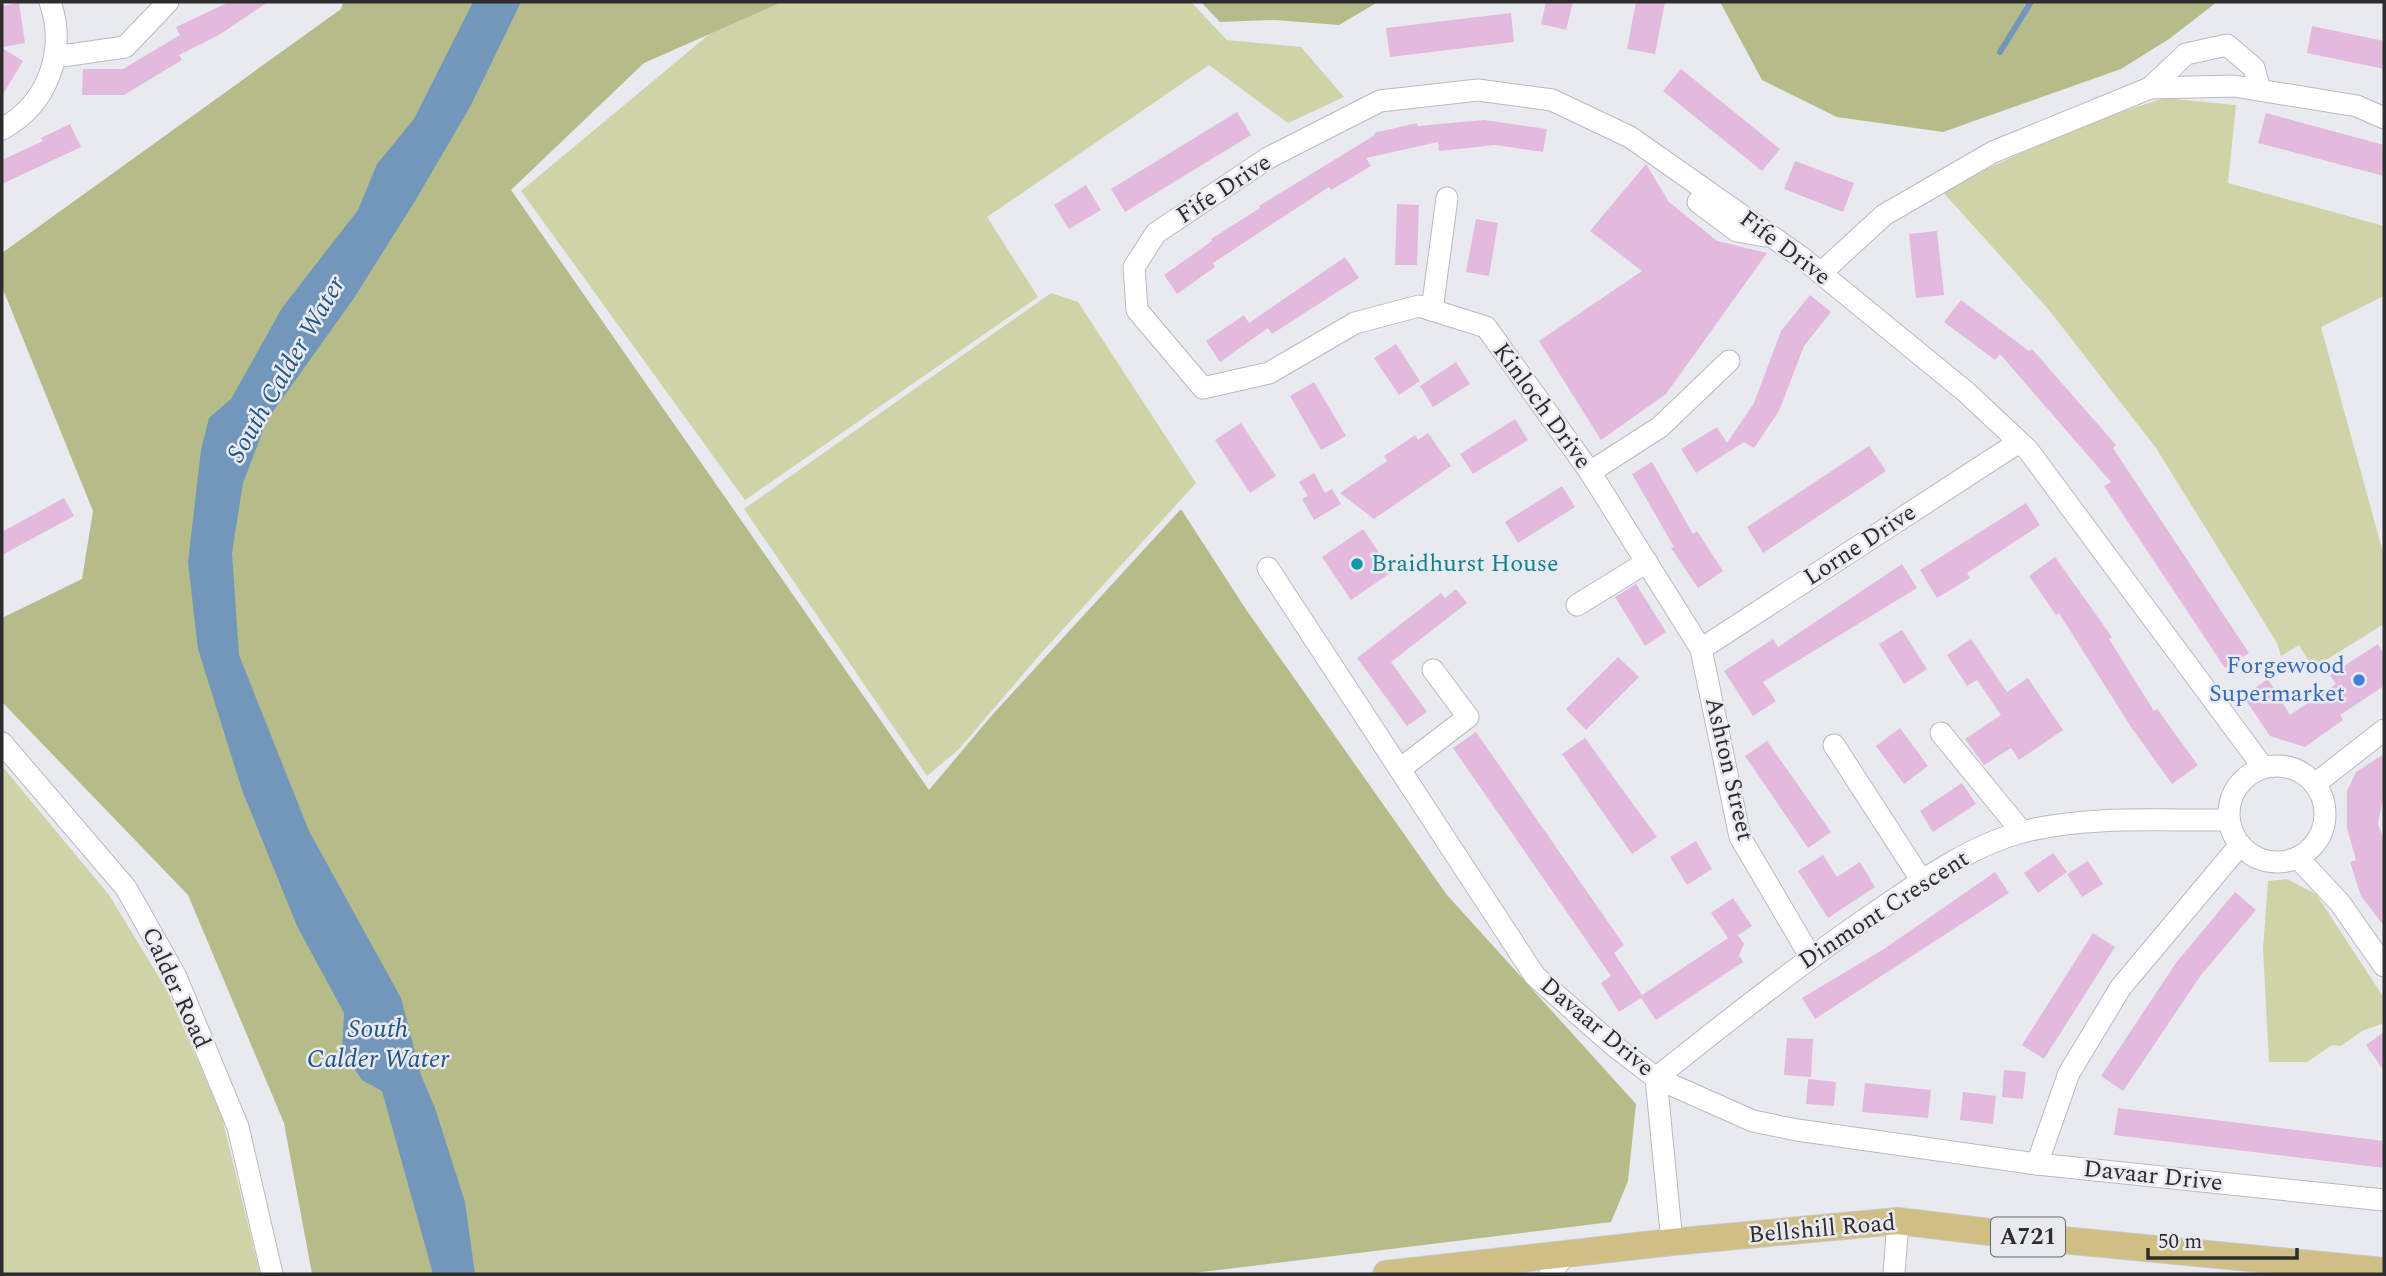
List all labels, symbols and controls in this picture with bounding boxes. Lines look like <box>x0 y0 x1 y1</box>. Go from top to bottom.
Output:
street label: Fife Drive <box>1169 145 1279 233</box>
street label: Fife Drive <box>1732 202 1838 294</box>
water label: South Calder Water <box>216 267 356 470</box>
street label: Kinloch Drive <box>1484 335 1600 477</box>
street label: Lorne Drive <box>1797 495 1923 595</box>
place label: Braidhurst House <box>1371 546 1559 582</box>
marker: Braidhurst House <box>1349 556 1365 572</box>
place label: Forgewood Supermarket <box>2209 648 2345 712</box>
marker: Forgewood Supermarket <box>2351 672 2367 688</box>
street label: Ashton Street <box>1695 694 1763 844</box>
street label: Dinmont Crescent <box>1792 841 1976 979</box>
street label: Calder Road <box>132 921 220 1055</box>
street label: Davaar Drive <box>1532 968 1662 1086</box>
water label: South Calder Water <box>307 1009 450 1079</box>
street label: Davaar Drive <box>2082 1151 2224 1201</box>
street label: Bellshill Road <box>1747 1205 1897 1253</box>
scale bar <box>2148 1216 2297 1260</box>
road number: A721 <box>1991 1218 2065 1256</box>
text: 50 m <box>2158 1226 2202 1258</box>

